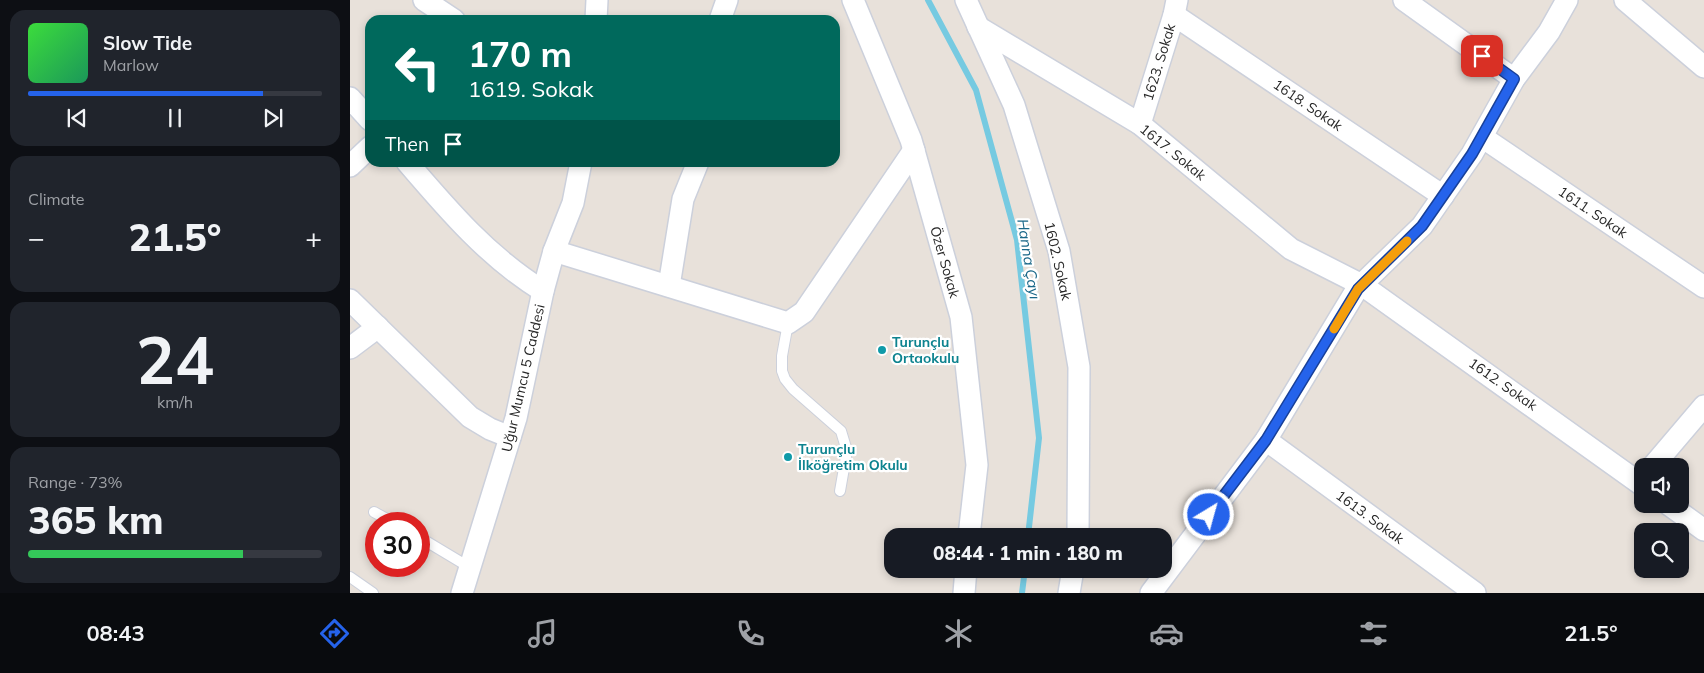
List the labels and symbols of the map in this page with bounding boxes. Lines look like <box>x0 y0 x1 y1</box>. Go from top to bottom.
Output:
street label: 1623. Sokak <box>1139 20 1180 103</box>
pin <box>1461 35 1503 77</box>
street label: 1618. Sokak <box>1270 75 1347 135</box>
street label: 1617. Sokak <box>1136 120 1210 185</box>
street label: 1611. Sokak <box>1555 182 1632 242</box>
water label: Hanna Çayı <box>1013 217 1045 301</box>
street label: 1602. Sokak <box>1040 220 1076 303</box>
street label: Özer Sokak <box>926 224 964 301</box>
street label: Uğur Mumcu 5 Caddesi <box>497 302 549 454</box>
place label: Turunçlu Ortaokulu <box>892 333 959 367</box>
marker: Turunçlu Ortaokulu <box>876 344 888 356</box>
street label: 1612. Sokak <box>1465 354 1542 415</box>
place label: Turunçlu İlköğretim Okulu <box>798 440 908 474</box>
marker: Turunçlu İlköğretim Okulu <box>782 451 794 463</box>
street label: 1613. Sokak <box>1332 486 1408 548</box>
position arrow <box>1182 488 1234 540</box>
speed limit sign: 30 <box>365 512 430 577</box>

